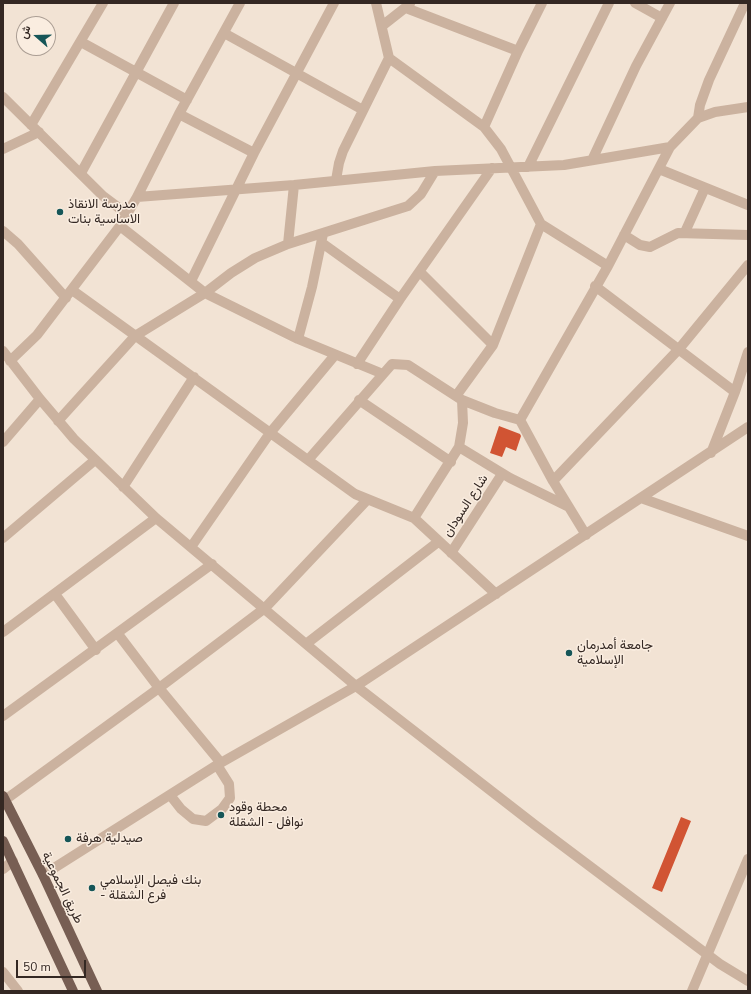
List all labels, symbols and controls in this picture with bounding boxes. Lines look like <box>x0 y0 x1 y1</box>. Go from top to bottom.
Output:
north arrow <box>16 16 56 56</box>
text: ش <box>16 23 35 41</box>
place label: مدرسة الانقاذ الاساسية بنات <box>68 197 140 228</box>
marker: مدرسة الانقاذ الاساسية بنات <box>55 207 65 217</box>
street label: شارع السودان <box>440 472 492 540</box>
place label: جامعة أمدرمان الإسلامية <box>577 638 653 669</box>
marker: جامعة أمدرمان الإسلامية <box>564 648 574 658</box>
place label: محطة وقود نوافل - الشقلة <box>229 800 303 831</box>
marker: محطة وقود نوافل - الشقلة <box>216 810 226 820</box>
place label: صيدلية هرفة <box>76 831 143 847</box>
marker: صيدلية هرفة <box>63 834 73 844</box>
street label: طريق الجموعية <box>38 850 86 926</box>
place label: بنك فيصل الإسلامي - فرع الشقلة <box>100 873 201 904</box>
marker: بنك فيصل الإسلامي - فرع الشقلة <box>87 883 97 893</box>
scale bar <box>18 952 88 978</box>
text: 50 m <box>23 959 51 975</box>

